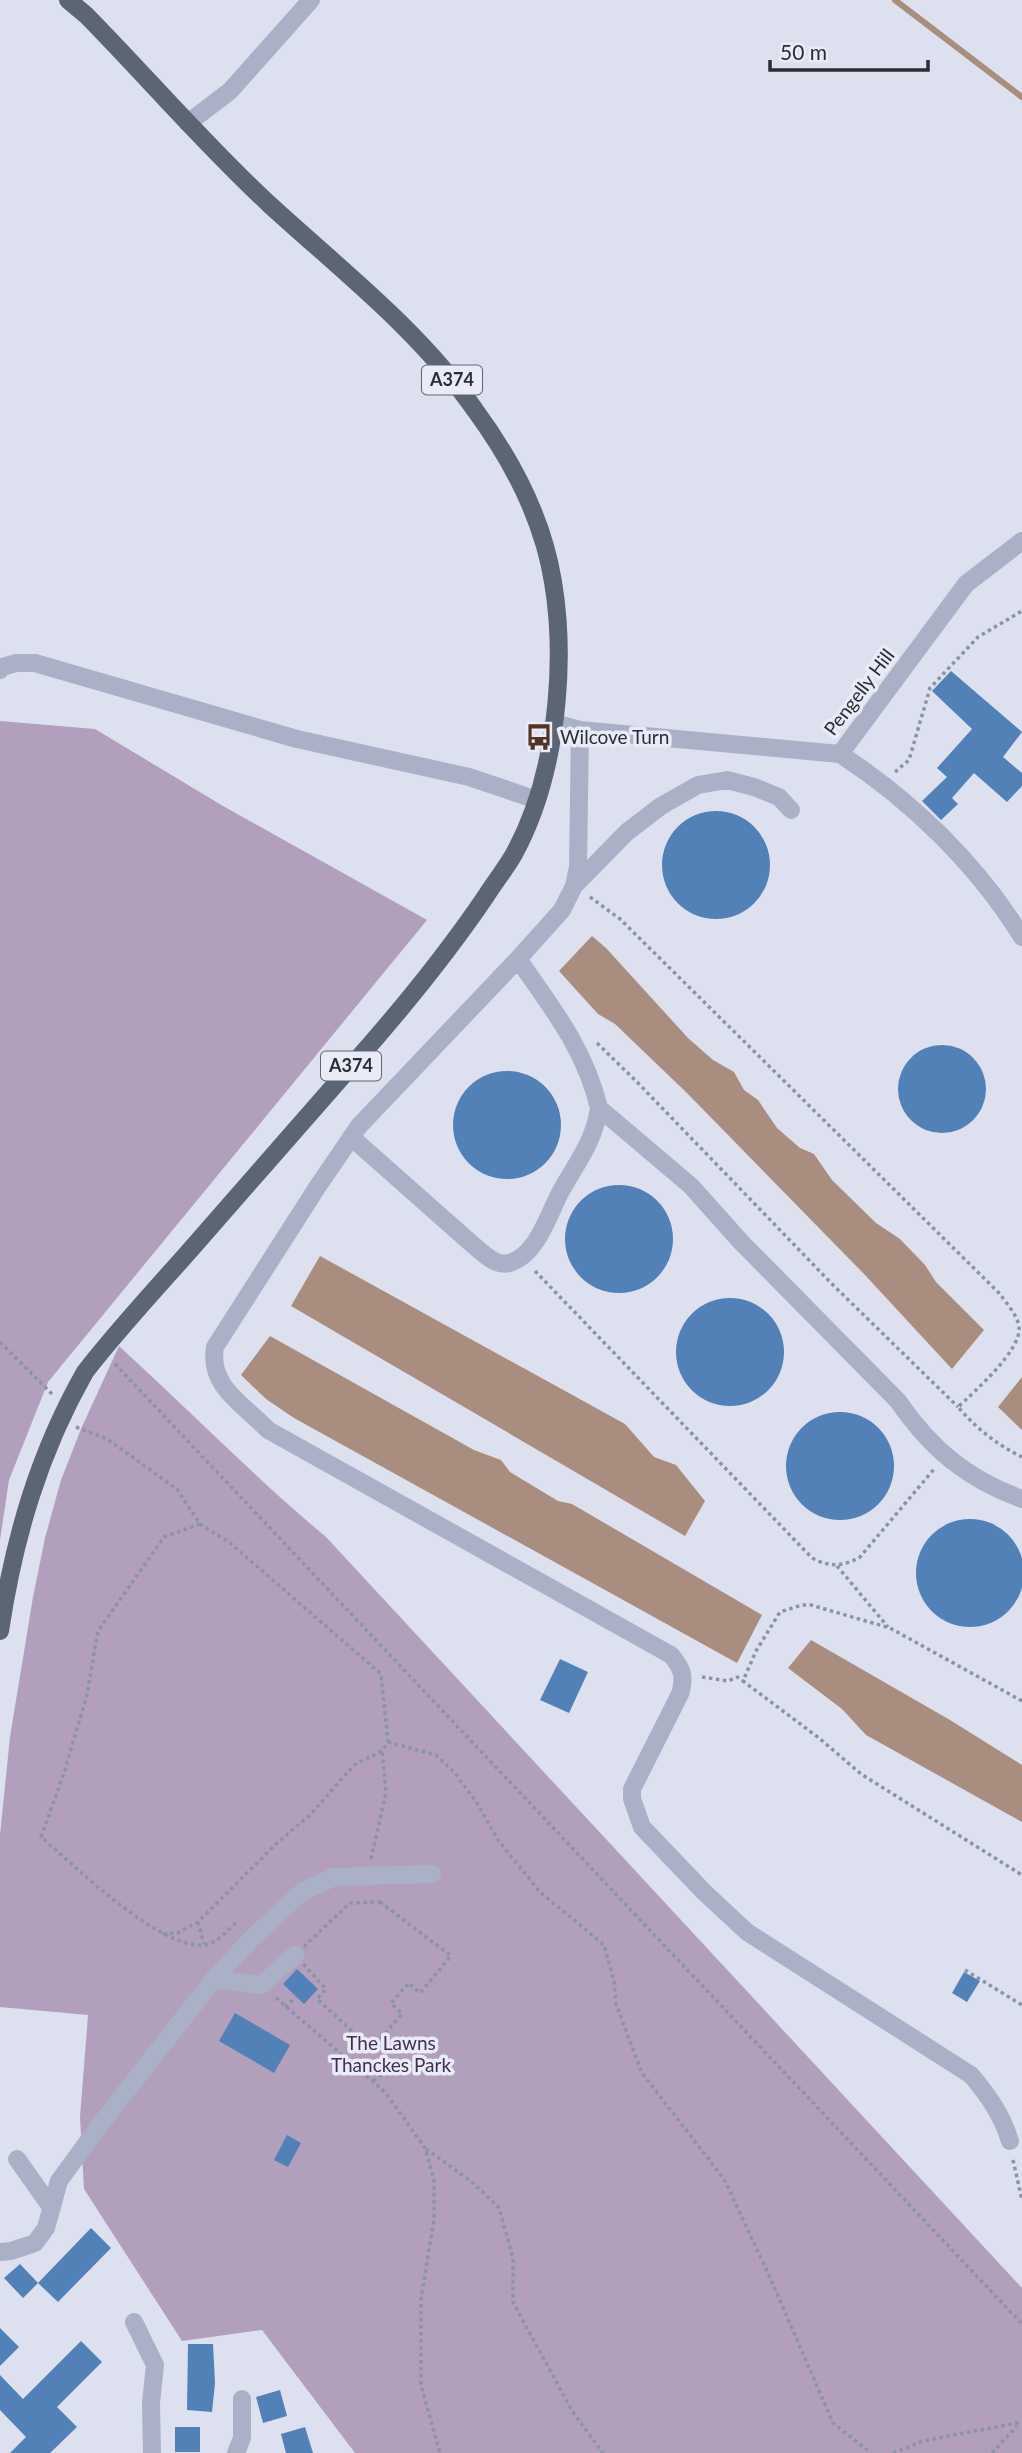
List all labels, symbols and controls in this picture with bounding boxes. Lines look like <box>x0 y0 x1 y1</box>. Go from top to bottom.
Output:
scale bar <box>770 28 928 72</box>
text: 50 m <box>780 39 827 64</box>
road number: A374 <box>422 366 482 394</box>
street label: Pengelly Hill <box>819 644 899 739</box>
bus stop icon: Wilcove Turn <box>524 722 554 752</box>
place label: Wilcove Turn <box>560 725 669 748</box>
road number: A374 <box>321 1051 381 1080</box>
park label: The Lawns Thanckes Park <box>331 2031 451 2076</box>

